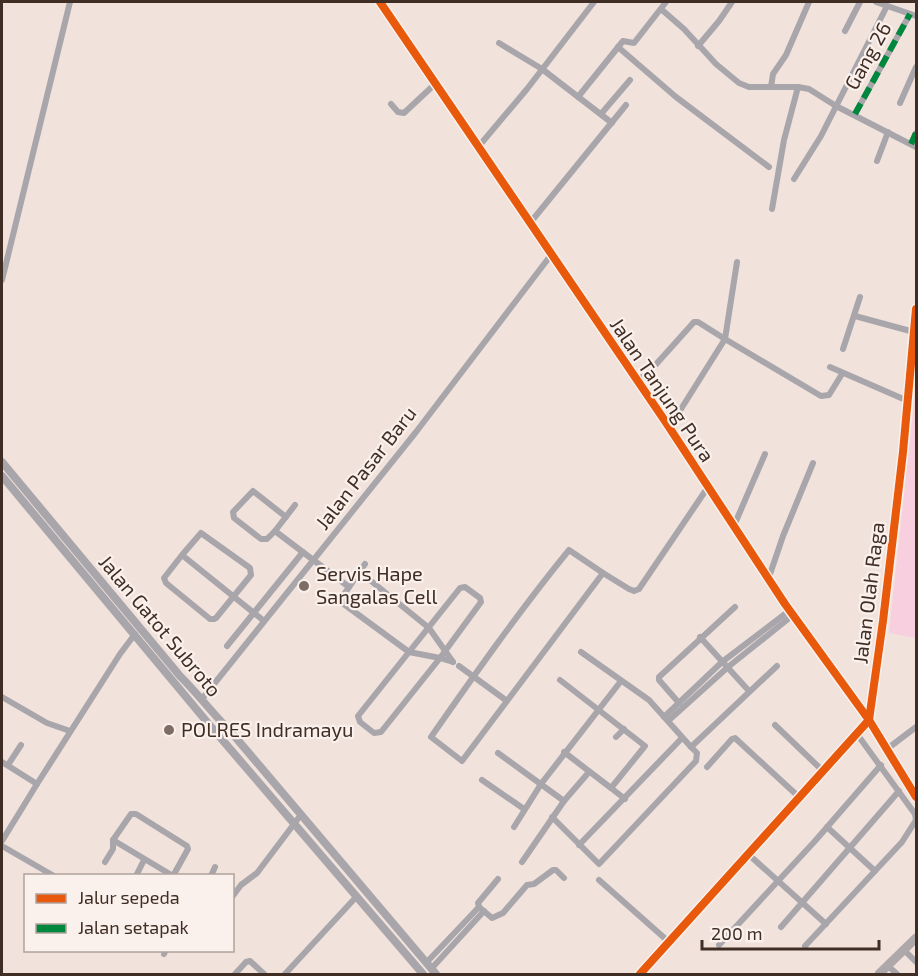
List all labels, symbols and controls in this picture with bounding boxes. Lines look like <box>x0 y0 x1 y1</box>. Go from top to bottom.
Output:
street label: Gang 26 <box>839 18 895 93</box>
street label: Jalan Tanjung Pura <box>606 313 720 466</box>
street label: Jalan Pasar Baru <box>310 401 421 534</box>
street label: Jalan Olah Raga <box>847 521 889 665</box>
street label: Jalan Gatot Subroto <box>95 550 227 701</box>
place label: Servis Hape Sangalas Cell <box>316 561 437 608</box>
marker: Servis Hape Sangalas Cell <box>297 579 311 593</box>
place label: POLRES Indramayu <box>181 717 353 741</box>
marker: POLRES Indramayu <box>162 723 176 737</box>
legend <box>24 874 234 952</box>
text: Jalur sepeda <box>78 886 180 908</box>
scale bar <box>702 913 879 951</box>
text: Jalan setapak <box>78 916 189 938</box>
text: 200 m <box>711 922 763 944</box>

